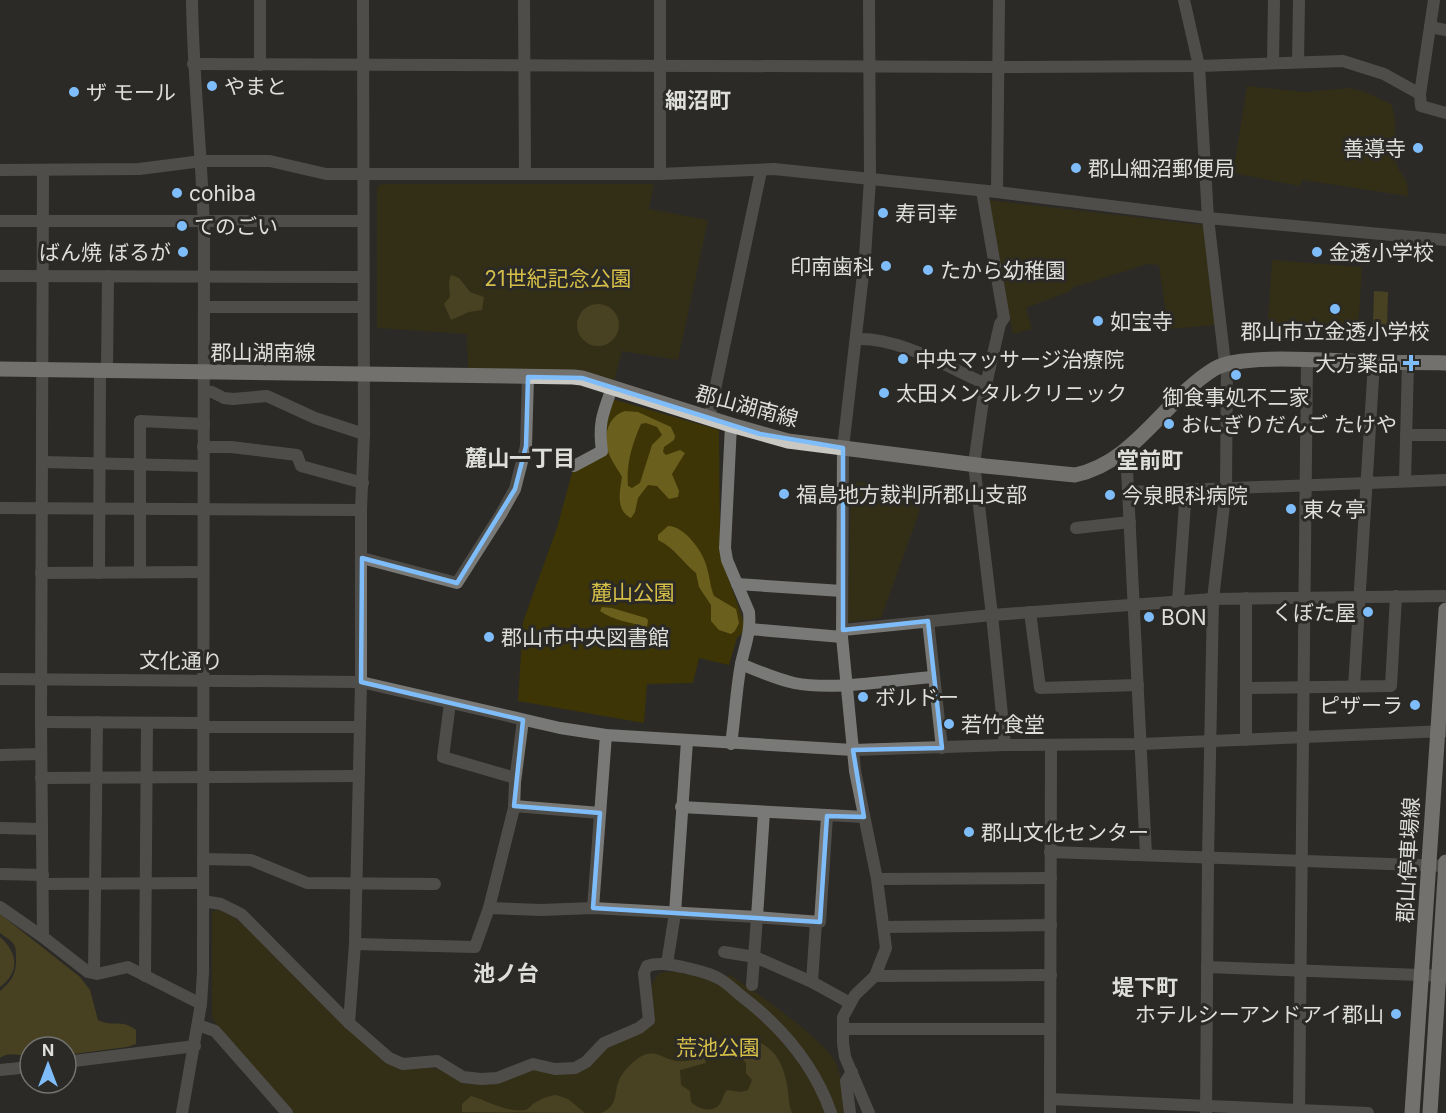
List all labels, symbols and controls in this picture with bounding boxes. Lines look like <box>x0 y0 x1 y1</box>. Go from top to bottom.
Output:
place label: やまと <box>224 74 287 99</box>
marker: やまと <box>205 79 219 93</box>
place label: ザ モール <box>86 80 176 105</box>
marker: ザ モール <box>67 85 81 99</box>
district label: 細沼町 <box>665 87 731 113</box>
place label: 善導寺 <box>1343 136 1406 161</box>
marker: 善導寺 <box>1411 141 1425 155</box>
place label: 郡山細沼郵便局 <box>1088 156 1235 181</box>
marker: 郡山細沼郵便局 <box>1069 161 1083 175</box>
place label: cohiba <box>189 181 256 206</box>
marker: cohiba <box>170 186 184 200</box>
place label: 寿司幸 <box>895 201 958 226</box>
marker: 寿司幸 <box>876 206 890 220</box>
place label: てのごい <box>194 214 278 239</box>
marker: てのごい <box>175 219 189 233</box>
place label: ばん焼 ぼるが <box>39 240 171 265</box>
place label: 金透小学校 <box>1329 240 1434 265</box>
marker: ばん焼 ぼるが <box>176 245 190 259</box>
marker: 金透小学校 <box>1310 245 1324 259</box>
place label: 印南歯科 <box>790 254 874 279</box>
place label: たから幼稚園 <box>940 258 1066 283</box>
marker: 印南歯科 <box>879 259 893 273</box>
marker: たから幼稚園 <box>921 263 935 277</box>
park label: 21世紀記念公園 <box>484 266 632 291</box>
marker: 郡山市立金透小学校 <box>1328 302 1342 316</box>
place label: 如宝寺 <box>1110 309 1173 334</box>
marker: 如宝寺 <box>1091 314 1105 328</box>
place label: 郡山市立金透小学校 <box>1241 319 1430 344</box>
street label: 郡山湖南線 <box>211 340 316 365</box>
place label: 中央マッサージ治療院 <box>915 347 1125 372</box>
place label: 大方薬品 <box>1315 351 1399 376</box>
marker: 中央マッサージ治療院 <box>896 352 910 366</box>
marker: 大方薬品 <box>1404 356 1418 370</box>
marker: 御食事処不二家 <box>1229 368 1243 382</box>
street label: 郡山湖南線 <box>693 380 801 432</box>
place label: 太田メンタルクリニック <box>896 381 1127 406</box>
place label: 御食事処不二家 <box>1163 385 1310 410</box>
marker: 太田メンタルクリニック <box>877 386 891 400</box>
place label: おにぎりだんご たけや <box>1181 412 1397 437</box>
marker: おにぎりだんご たけや <box>1162 417 1176 431</box>
district label: 麓山一丁目 <box>465 445 575 471</box>
district label: 堂前町 <box>1117 447 1183 473</box>
place label: 福島地方裁判所郡山支部 <box>796 482 1027 507</box>
place label: 今泉眼科病院 <box>1122 483 1248 508</box>
marker: 福島地方裁判所郡山支部 <box>777 487 791 501</box>
marker: 今泉眼科病院 <box>1103 488 1117 502</box>
place label: 東々亭 <box>1303 497 1366 522</box>
marker: 東々亭 <box>1284 502 1298 516</box>
park label: 麓山公園 <box>591 580 675 605</box>
place label: くぼた屋 <box>1272 600 1356 625</box>
place label: BON <box>1161 605 1207 630</box>
marker: くぼた屋 <box>1361 605 1375 619</box>
marker: BON <box>1142 610 1156 624</box>
place label: 郡山市中央図書館 <box>501 625 669 650</box>
marker: 郡山市中央図書館 <box>482 630 496 644</box>
street label: 文化通り <box>139 648 223 674</box>
place label: ボルドー <box>875 685 959 710</box>
marker: ボルドー <box>856 690 870 704</box>
place label: ピザーラ <box>1319 693 1403 718</box>
marker: ピザーラ <box>1408 698 1422 712</box>
place label: 若竹食堂 <box>961 712 1045 737</box>
marker: 若竹食堂 <box>942 717 956 731</box>
street label: 郡山停車場線 <box>1392 796 1424 924</box>
place label: 郡山文化センター <box>981 820 1149 845</box>
marker: 郡山文化センター <box>962 825 976 839</box>
district label: 池ノ台 <box>473 960 539 986</box>
district label: 堤下町 <box>1112 974 1178 1000</box>
place label: ホテルシーアンドアイ郡山 <box>1135 1002 1384 1027</box>
marker: ホテルシーアンドアイ郡山 <box>1389 1007 1403 1021</box>
north arrow <box>18 1035 78 1095</box>
park label: 荒池公園 <box>676 1035 760 1060</box>
text: N <box>42 1040 54 1060</box>

